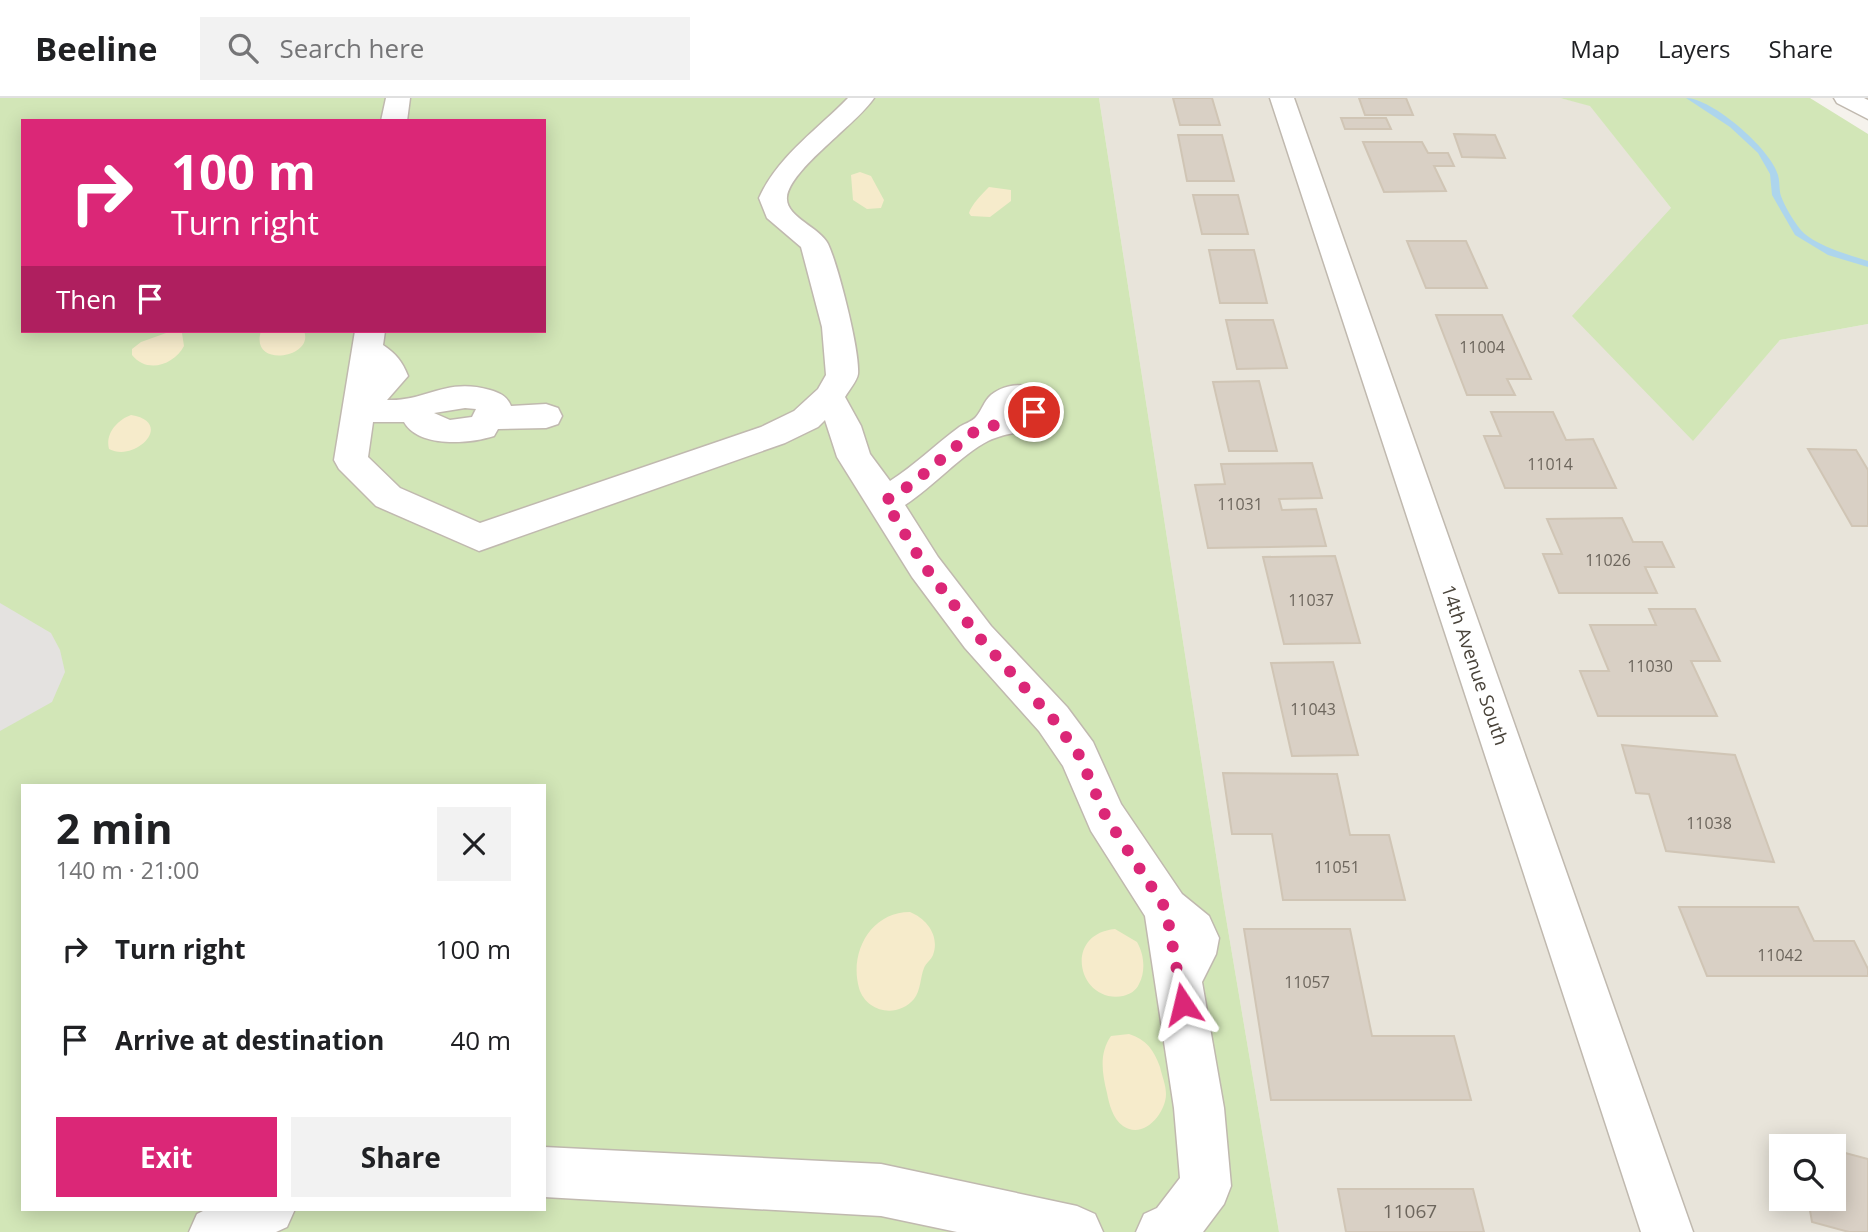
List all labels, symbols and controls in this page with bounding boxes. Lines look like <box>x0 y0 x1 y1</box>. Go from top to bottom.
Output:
search box <box>200 17 690 80</box>
text: Beeline <box>35 26 158 71</box>
icon: search <box>224 29 262 67</box>
text: Search here <box>280 30 424 66</box>
text: Map <box>1570 32 1620 65</box>
text: Layers <box>1658 32 1731 65</box>
text: Share <box>1769 32 1833 65</box>
text: 100 m <box>171 138 316 204</box>
icon: right <box>56 147 147 238</box>
text: Turn right <box>171 201 319 244</box>
icon: arrive <box>131 280 169 318</box>
text: Then <box>56 281 117 317</box>
house number: 11004 <box>1459 336 1505 358</box>
pin <box>1004 382 1064 442</box>
icon: arrive <box>1015 393 1053 431</box>
house number: 11014 <box>1527 453 1573 475</box>
house number: 11031 <box>1217 493 1263 515</box>
house number: 11026 <box>1585 549 1631 571</box>
street label: 14th Avenue South <box>1435 581 1515 749</box>
house number: 11037 <box>1288 589 1334 611</box>
house number: 11030 <box>1627 655 1673 677</box>
house number: 11043 <box>1290 698 1336 720</box>
text: 2 min <box>56 799 173 856</box>
button: close <box>437 807 511 881</box>
house number: 11038 <box>1686 812 1732 834</box>
text: 140 m · 21:00 <box>56 854 199 886</box>
house number: 11051 <box>1314 856 1360 878</box>
icon: right <box>56 930 94 968</box>
text: Turn right <box>115 931 246 967</box>
text: 100 m <box>436 931 511 967</box>
house number: 11042 <box>1757 944 1803 966</box>
position arrow <box>1146 967 1220 1041</box>
house number: 11057 <box>1284 971 1330 993</box>
icon: arrive <box>56 1021 94 1059</box>
text: Arrive at destination <box>115 1022 384 1058</box>
text: 40 m <box>450 1022 511 1058</box>
button: Exit <box>56 1117 277 1197</box>
button: Share <box>291 1117 511 1197</box>
map controls <box>1769 1134 1846 1211</box>
button: search <box>1769 1134 1846 1211</box>
house number: 11067 <box>1383 1198 1437 1224</box>

